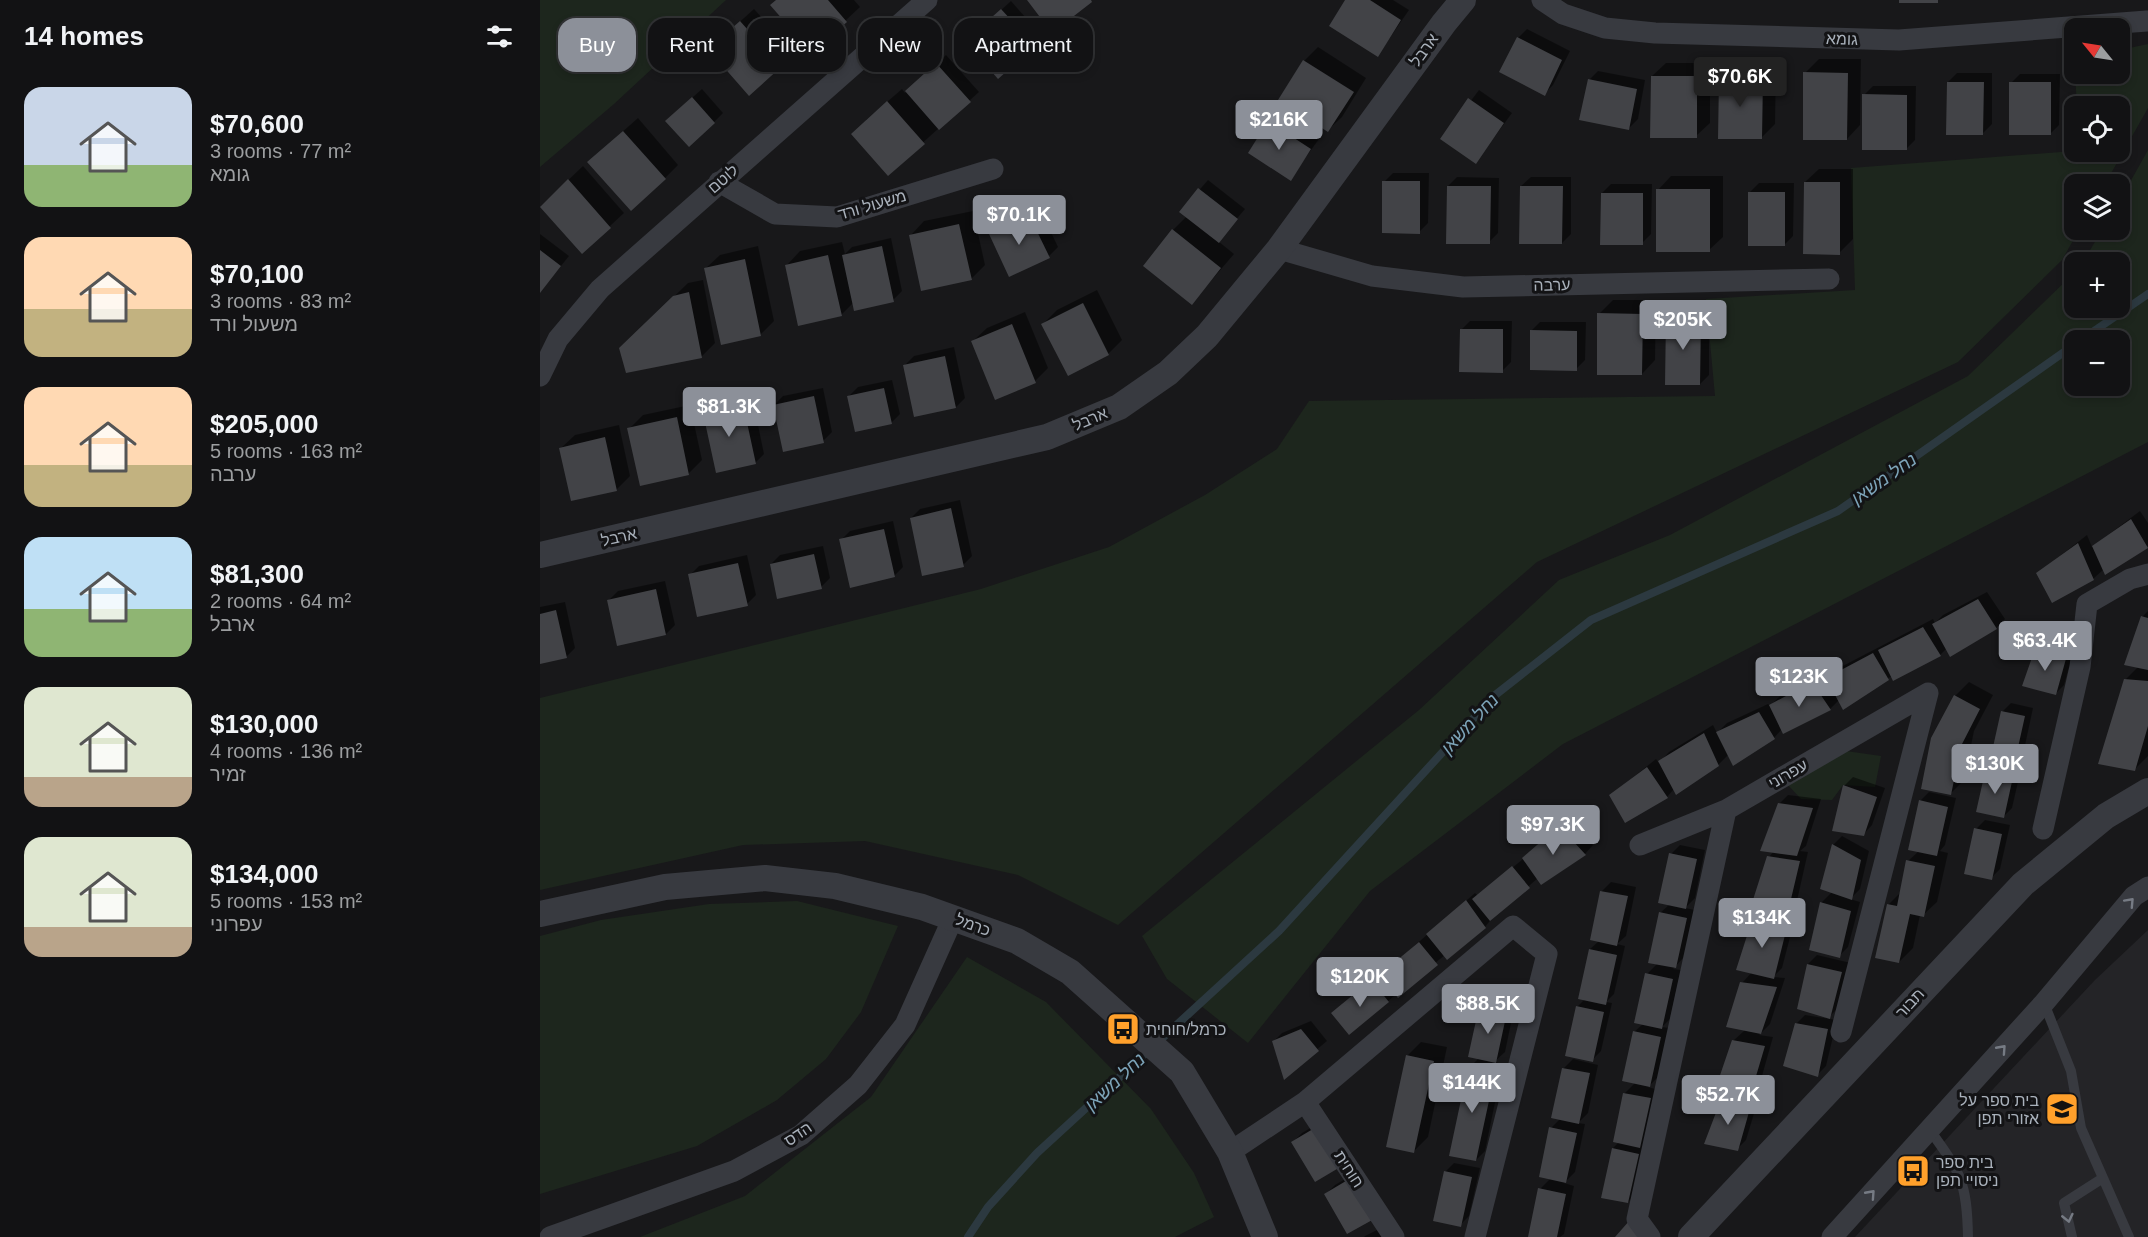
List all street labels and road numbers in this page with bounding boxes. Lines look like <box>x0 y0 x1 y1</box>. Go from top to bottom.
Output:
street label: גומא <box>1826 30 1858 48</box>
street label: ארבל <box>1407 31 1441 69</box>
street label: לוטם <box>705 161 741 197</box>
street label: משעול ורד <box>836 187 908 223</box>
street label: ערבה <box>1533 276 1571 294</box>
street label: ארבל <box>1070 404 1110 434</box>
street label: ארבל <box>600 525 638 549</box>
street label: עפרוני <box>1765 756 1811 792</box>
street label: כרמל <box>953 911 993 939</box>
street label: תבור <box>1892 985 1928 1021</box>
street label: הדס <box>781 1119 815 1149</box>
street label: חוחית <box>1331 1148 1367 1190</box>

